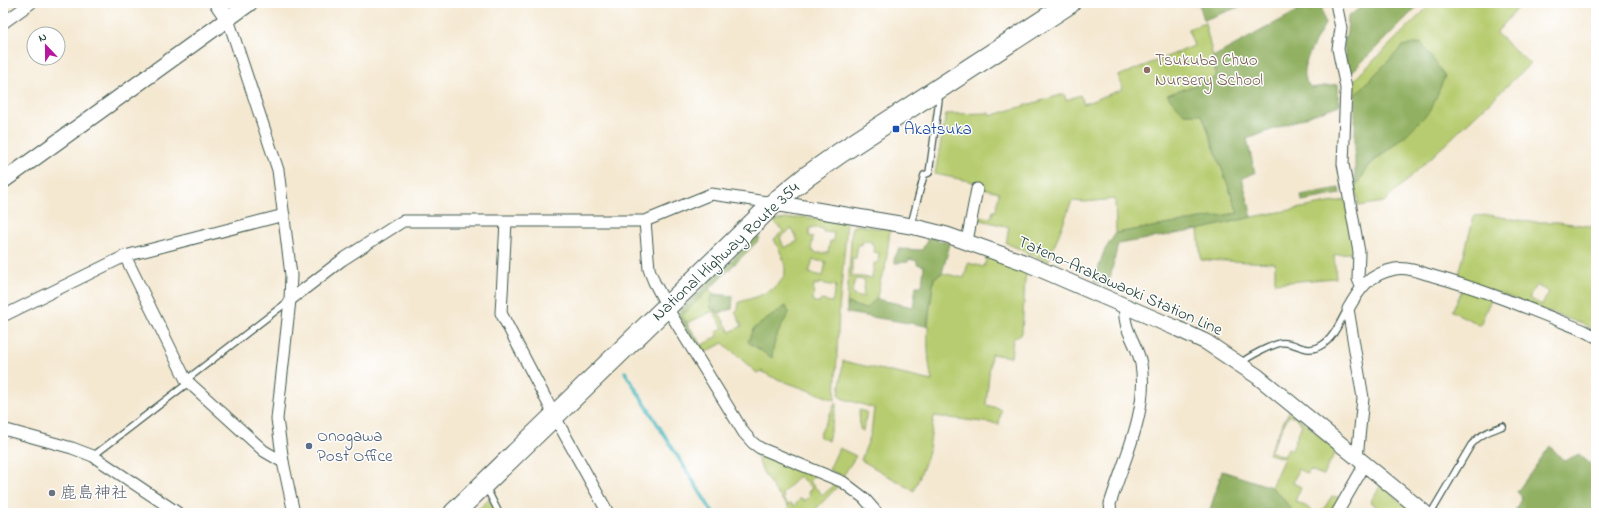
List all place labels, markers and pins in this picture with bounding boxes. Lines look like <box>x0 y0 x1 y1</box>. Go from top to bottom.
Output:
place label: Tsukuba Chuo Nursery School <box>1155 48 1263 94</box>
marker: Tsukuba Chuo Nursery School <box>1142 65 1152 75</box>
place label: Akatsuka <box>904 117 972 142</box>
marker: Akatsuka <box>891 124 901 134</box>
place label: Onogawa Post Office <box>317 424 393 469</box>
marker: Onogawa Post Office <box>304 441 314 451</box>
place label: 鹿島神社 <box>60 481 128 506</box>
marker: 鹿島神社 <box>47 488 57 498</box>

